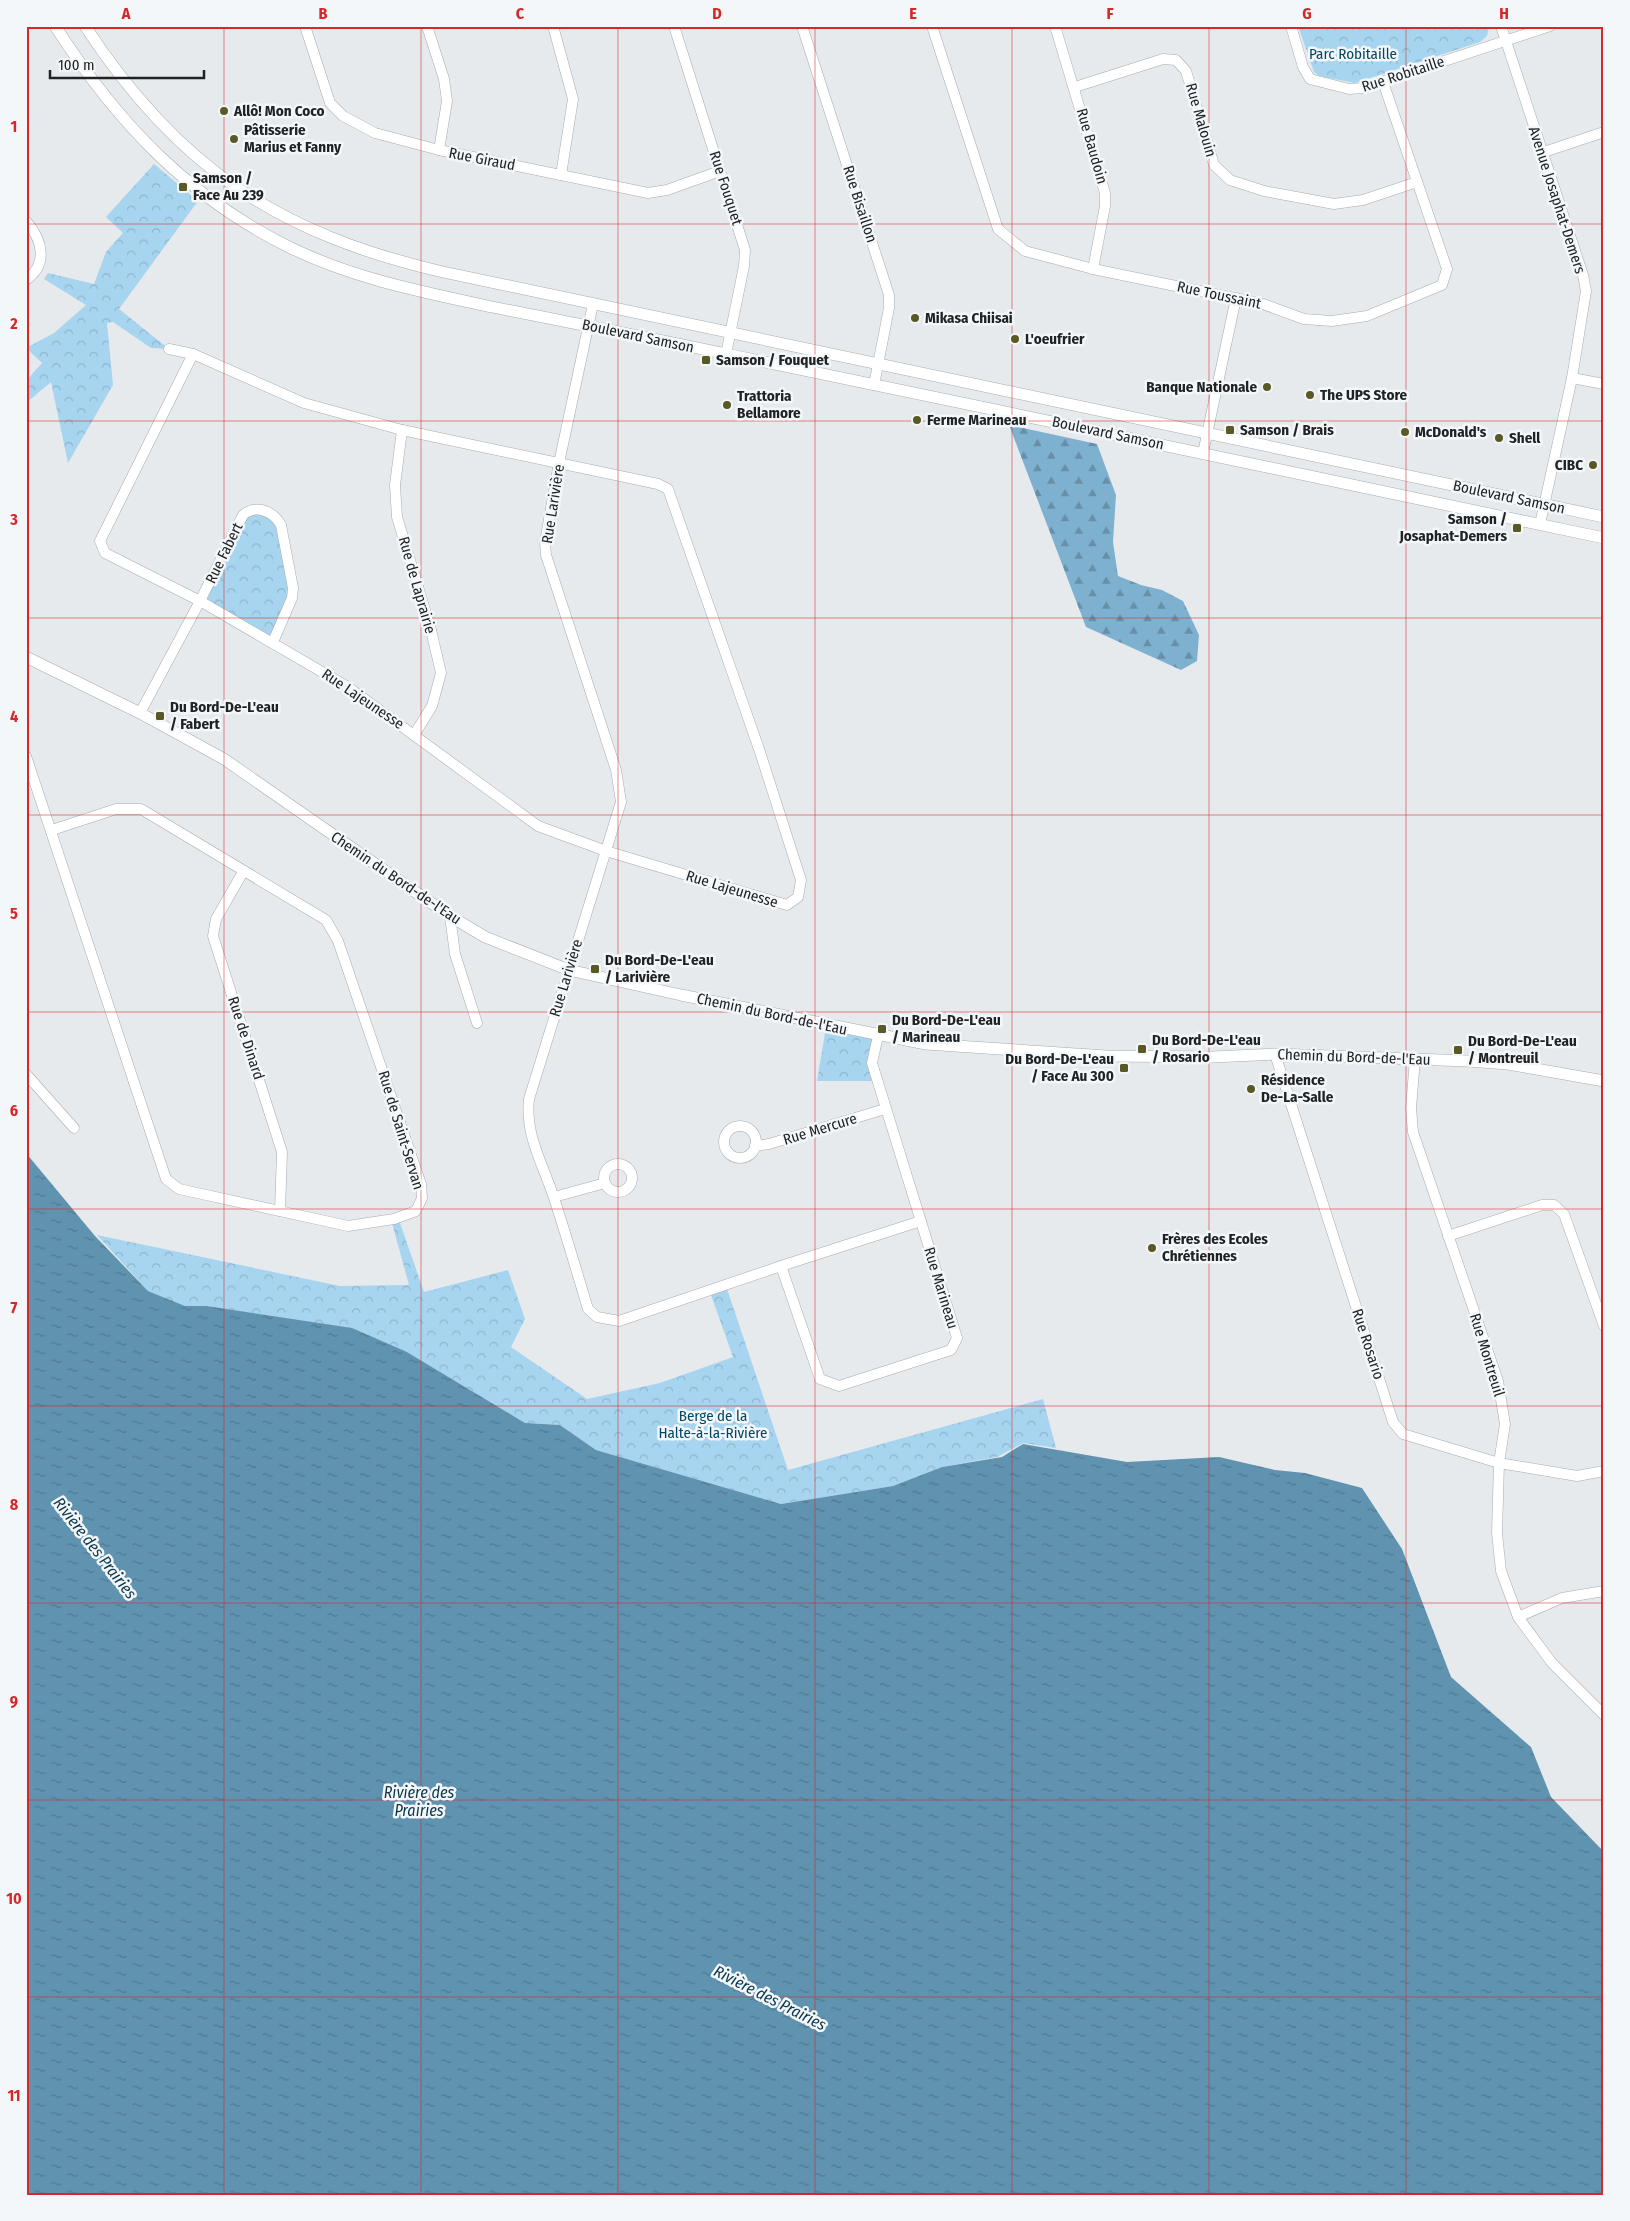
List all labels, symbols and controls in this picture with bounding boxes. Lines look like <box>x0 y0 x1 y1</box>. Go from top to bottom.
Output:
text: A <box>121 4 131 23</box>
text: B <box>319 4 328 23</box>
text: C <box>516 4 525 23</box>
text: D <box>712 4 722 23</box>
text: E <box>909 4 917 23</box>
text: F <box>1106 4 1114 23</box>
text: G <box>1302 4 1312 23</box>
text: H <box>1499 4 1509 23</box>
park label: Parc Robitaille <box>1309 45 1397 63</box>
scale bar <box>50 48 204 80</box>
street label: Rue Robitaille <box>1359 52 1447 96</box>
text: 100 m <box>58 56 95 74</box>
street label: Rue Malouin <box>1182 81 1220 159</box>
place label: Allô! Mon Coco <box>233 102 324 120</box>
marker: Allô! Mon Coco <box>218 105 230 117</box>
street label: Rue Baudoin <box>1073 106 1111 186</box>
text: 1 <box>11 117 17 136</box>
place label: Pâtisserie Marius et Fanny <box>244 121 342 156</box>
street label: Avenue Josaphat-Demers <box>1525 124 1589 276</box>
marker: Pâtisserie Marius et Fanny <box>228 133 240 145</box>
street label: Rue Giraud <box>447 144 517 174</box>
street label: Rue Fouquet <box>706 149 746 227</box>
street label: Rue Bisaillon <box>839 163 881 245</box>
place label: Samson / Face Au 239 <box>193 169 264 204</box>
marker: Samson / Face Au 239 <box>177 181 189 193</box>
street label: Rue Toussaint <box>1175 277 1263 313</box>
place label: Mikasa Chiisai <box>925 309 1013 327</box>
marker: Mikasa Chiisai <box>909 312 921 324</box>
text: 2 <box>9 314 18 333</box>
street label: Boulevard Samson <box>580 315 696 357</box>
place label: L'oeufrier <box>1025 330 1085 348</box>
marker: L'oeufrier <box>1009 333 1021 345</box>
place label: Samson / Fouquet <box>716 351 830 369</box>
marker: Samson / Fouquet <box>700 354 712 366</box>
place label: Banque Nationale <box>1146 378 1257 396</box>
marker: Banque Nationale <box>1261 381 1273 393</box>
place label: The UPS Store <box>1320 386 1407 404</box>
place label: Trattoria Bellamore <box>737 387 801 422</box>
marker: The UPS Store <box>1304 389 1316 401</box>
marker: Trattoria Bellamore <box>721 399 733 411</box>
place label: Ferme Marineau <box>927 411 1027 429</box>
street label: Boulevard Samson <box>1050 412 1166 454</box>
marker: Ferme Marineau <box>911 414 923 426</box>
place label: Samson / Brais <box>1240 421 1334 439</box>
place label: McDonald's <box>1415 423 1487 441</box>
marker: Samson / Brais <box>1224 424 1236 436</box>
marker: McDonald's <box>1399 426 1411 438</box>
place label: Shell <box>1509 429 1541 447</box>
marker: Shell <box>1493 432 1505 444</box>
place label: CIBC <box>1555 456 1583 474</box>
marker: CIBC <box>1587 459 1599 471</box>
street label: Rue Larivière <box>538 463 568 545</box>
street label: Boulevard Samson <box>1451 476 1567 518</box>
text: 3 <box>9 510 18 529</box>
place label: Samson / Josaphat-Demers <box>1398 510 1507 545</box>
street label: Rue Fabert <box>202 520 246 586</box>
marker: Samson / Josaphat-Demers <box>1511 522 1523 534</box>
street label: Rue de Laprairie <box>395 534 439 636</box>
street label: Rue Lajeunesse <box>319 665 407 733</box>
place label: Du Bord-De-L'eau / Fabert <box>170 698 279 733</box>
text: 4 <box>10 707 18 726</box>
marker: Du Bord-De-L'eau / Fabert <box>154 710 166 722</box>
street label: Chemin du Bord-de-l'Eau <box>327 828 465 928</box>
street label: Rue Lajeunesse <box>684 866 780 912</box>
text: 5 <box>10 904 18 923</box>
street label: Rue Larivière <box>546 937 586 1019</box>
place label: Du Bord-De-L'eau / Larivière <box>605 951 714 986</box>
marker: Du Bord-De-L'eau / Larivière <box>589 963 601 975</box>
street label: Chemin du Bord-de-l'Eau <box>695 989 849 1039</box>
street label: Rue de Dinard <box>224 994 268 1082</box>
place label: Du Bord-De-L'eau / Marineau <box>892 1011 1001 1046</box>
marker: Du Bord-De-L'eau / Marineau <box>876 1023 888 1035</box>
place label: Du Bord-De-L'eau / Rosario <box>1152 1031 1261 1066</box>
place label: Du Bord-De-L'eau / Montreuil <box>1468 1032 1577 1067</box>
marker: Du Bord-De-L'eau / Rosario <box>1136 1043 1148 1055</box>
marker: Du Bord-De-L'eau / Montreuil <box>1452 1044 1464 1056</box>
street label: Chemin du Bord-de-l'Eau <box>1277 1045 1431 1069</box>
place label: Du Bord-De-L'eau / Face Au 300 <box>1005 1050 1114 1085</box>
marker: Du Bord-De-L'eau / Face Au 300 <box>1118 1062 1130 1074</box>
street label: Rue de Saint-Servan <box>374 1068 428 1192</box>
place label: Résidence De-La-Salle <box>1261 1071 1334 1106</box>
marker: Résidence De-La-Salle <box>1245 1083 1257 1095</box>
text: 6 <box>10 1101 18 1120</box>
street label: Rue Mercure <box>781 1109 859 1149</box>
place label: Frères des Ecoles Chrétiennes <box>1162 1230 1268 1265</box>
marker: Frères des Ecoles Chrétiennes <box>1146 1242 1158 1254</box>
street label: Rue Marineau <box>920 1245 962 1331</box>
text: 7 <box>11 1298 18 1317</box>
street label: Rue Rosario <box>1348 1306 1388 1382</box>
street label: Rue Montreuil <box>1466 1311 1508 1399</box>
park label: Berge de la Halte-à-la-Rivière <box>658 1407 768 1442</box>
water label: Rivière des Prairies <box>49 1493 141 1603</box>
text: 8 <box>10 1495 19 1514</box>
text: 9 <box>10 1692 18 1711</box>
water label: Rivière des Prairies <box>384 1783 455 1820</box>
text: 10 <box>6 1889 22 1908</box>
water label: Rivière des Prairies <box>711 1961 830 2035</box>
text: 11 <box>7 2086 21 2105</box>

